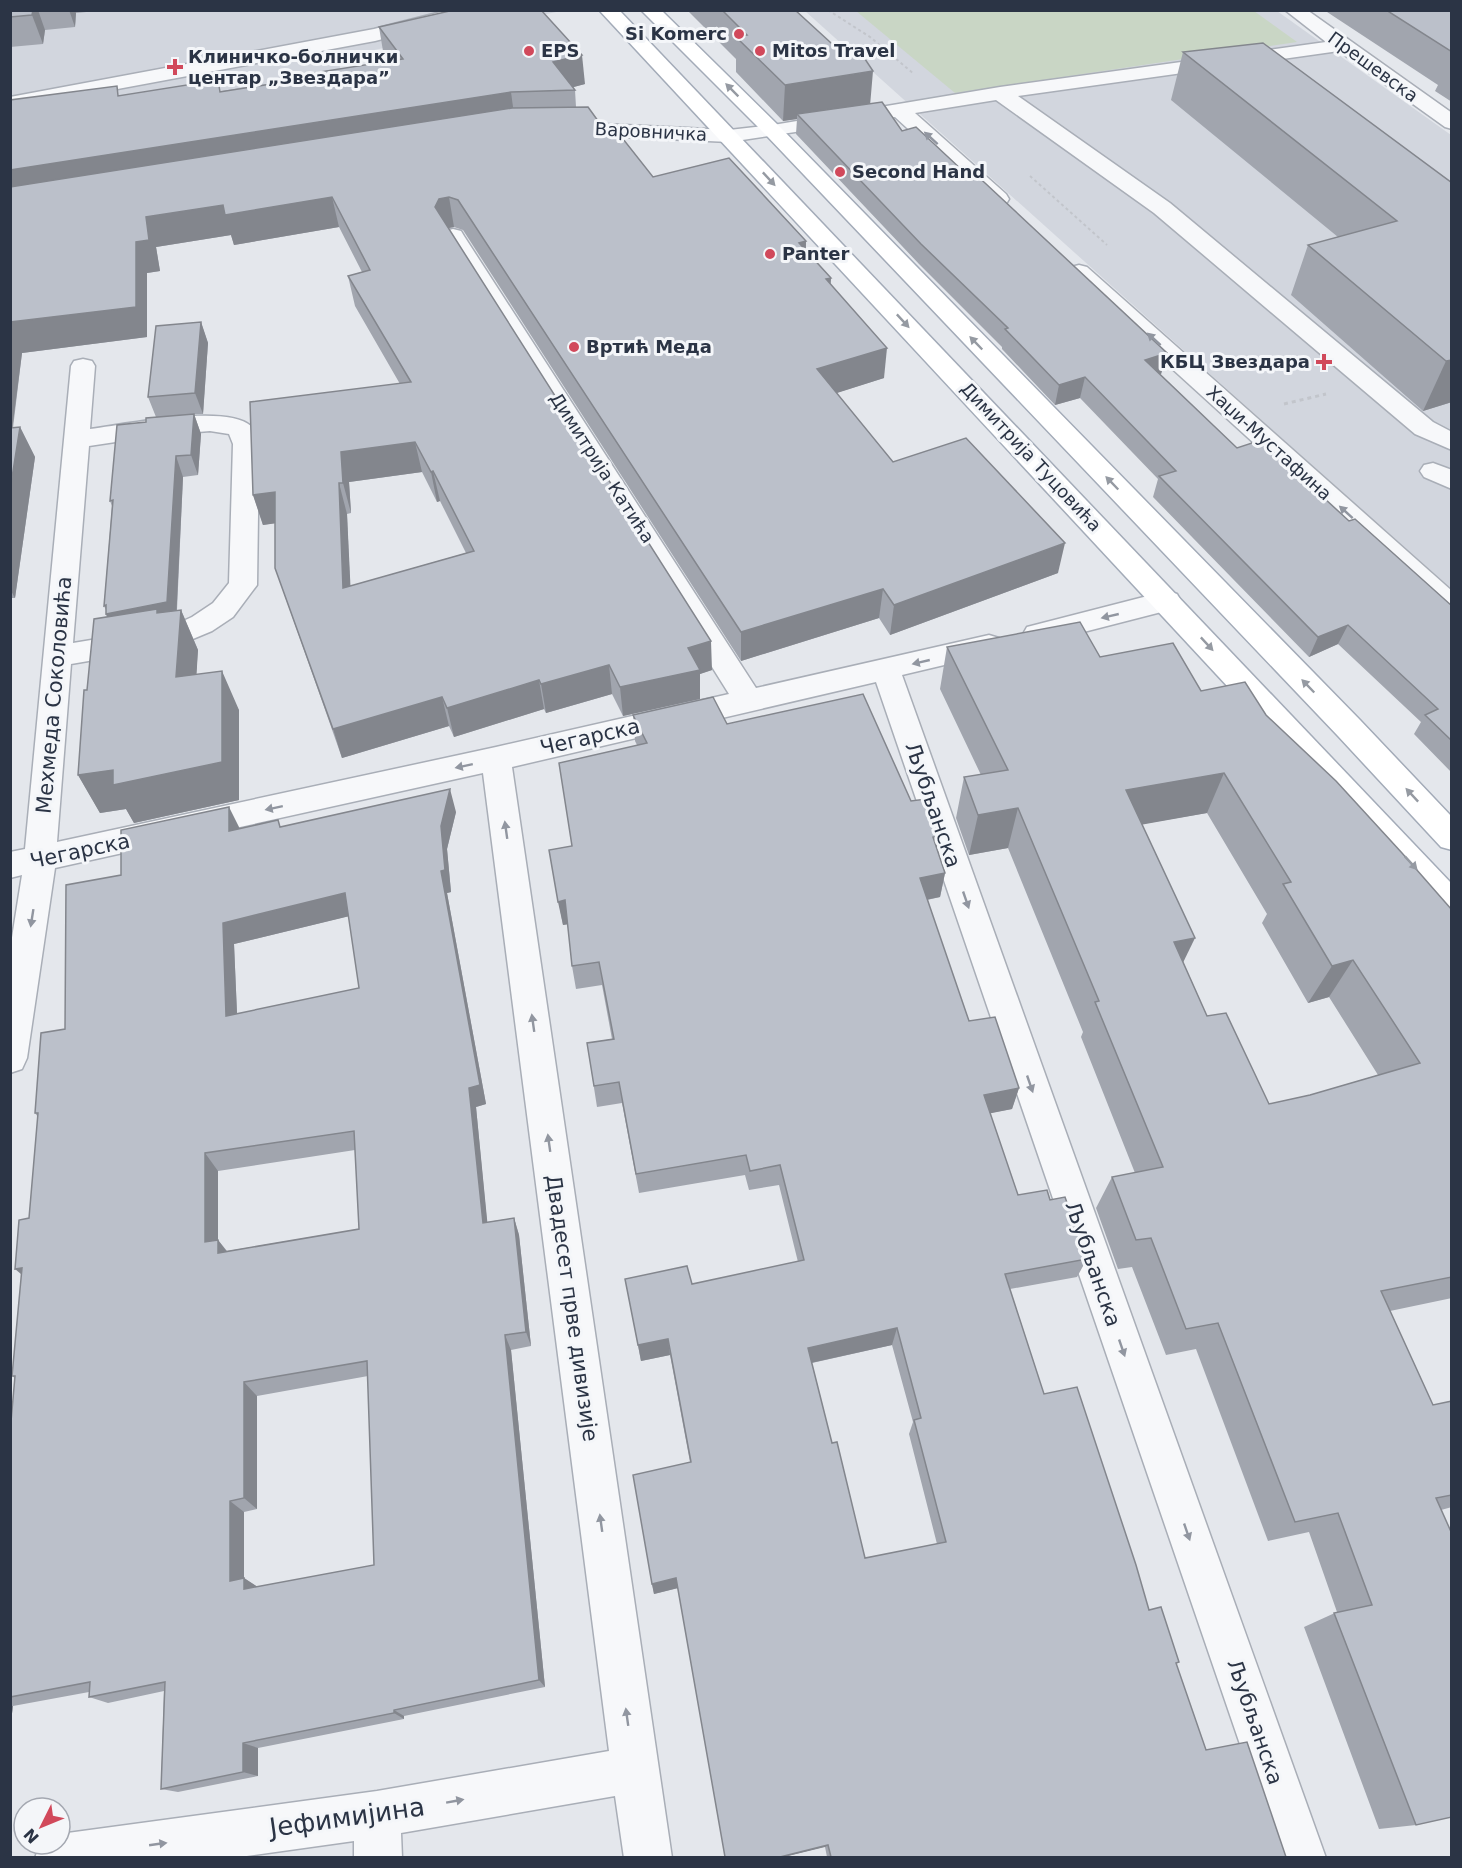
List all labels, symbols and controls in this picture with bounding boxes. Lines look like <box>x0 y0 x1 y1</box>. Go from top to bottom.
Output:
place label: Si Komerc <box>625 23 727 44</box>
marker: Si Komerc <box>732 27 746 41</box>
street label: Прешевска <box>1324 27 1422 106</box>
place label: EPS <box>541 40 579 61</box>
place label: Mitos Travel <box>772 40 895 61</box>
marker: EPS <box>522 44 536 58</box>
marker: Mitos Travel <box>753 44 767 58</box>
place label: Клиничко-болнички центар „Звездара” <box>188 46 398 88</box>
marker: Клиничко-болнички центар „Звездара” <box>166 58 184 76</box>
one-way arrow <box>724 83 739 97</box>
street label: Варовничка <box>594 118 708 145</box>
one-way arrow <box>924 132 938 146</box>
place label: Second Hand <box>852 161 985 182</box>
marker: Second Hand <box>833 165 847 179</box>
one-way arrow <box>762 172 776 187</box>
place label: Panter <box>782 243 849 264</box>
marker: Panter <box>763 247 777 261</box>
one-way arrow <box>895 314 909 328</box>
one-way arrow <box>1147 333 1162 346</box>
place label: Вртић Меда <box>586 336 712 357</box>
one-way arrow <box>970 336 983 351</box>
marker: Вртић Меда <box>567 340 581 354</box>
place label: КБЦ Звездара <box>1160 351 1310 372</box>
marker: КБЦ Звездара <box>1315 353 1333 371</box>
street label: Димитрија Туцовића <box>957 378 1106 536</box>
street label: Хаџи-Мустафина <box>1203 381 1336 504</box>
street label: Димитрија Катића <box>546 389 659 547</box>
one-way arrow <box>1105 477 1119 491</box>
one-way arrow <box>1338 505 1353 519</box>
street label: Мехмеда Соколовића <box>32 575 76 815</box>
one-way arrow <box>1101 612 1119 622</box>
one-way arrow <box>1200 636 1213 651</box>
one-way arrow <box>911 657 930 667</box>
one-way arrow <box>1301 678 1315 693</box>
street label: Чегарска <box>538 714 642 760</box>
street label: Љубљанска <box>900 739 966 871</box>
one-way arrow <box>455 762 474 771</box>
one-way arrow <box>1405 789 1419 803</box>
one-way arrow <box>265 804 284 813</box>
one-way arrow <box>502 821 511 840</box>
street label: Чегарска <box>28 829 132 873</box>
one-way arrow <box>1404 856 1418 870</box>
one-way arrow <box>962 891 972 909</box>
one-way arrow <box>27 908 36 927</box>
one-way arrow <box>528 1014 537 1033</box>
one-way arrow <box>1025 1076 1035 1094</box>
one-way arrow <box>545 1133 554 1152</box>
street label: Двадесет прве дивизије <box>541 1173 603 1443</box>
street label: Љубљанска <box>1060 1198 1126 1330</box>
one-way arrow <box>1118 1339 1128 1357</box>
one-way arrow <box>596 1514 605 1533</box>
one-way arrow <box>1183 1523 1193 1541</box>
street label: Љубљанска <box>1222 1656 1288 1788</box>
one-way arrow <box>622 1707 632 1726</box>
street label: Јефимијина <box>266 1791 427 1843</box>
north arrow <box>12 1796 72 1856</box>
one-way arrow <box>445 1796 464 1805</box>
text: N <box>20 1825 43 1847</box>
one-way arrow <box>149 1839 168 1849</box>

